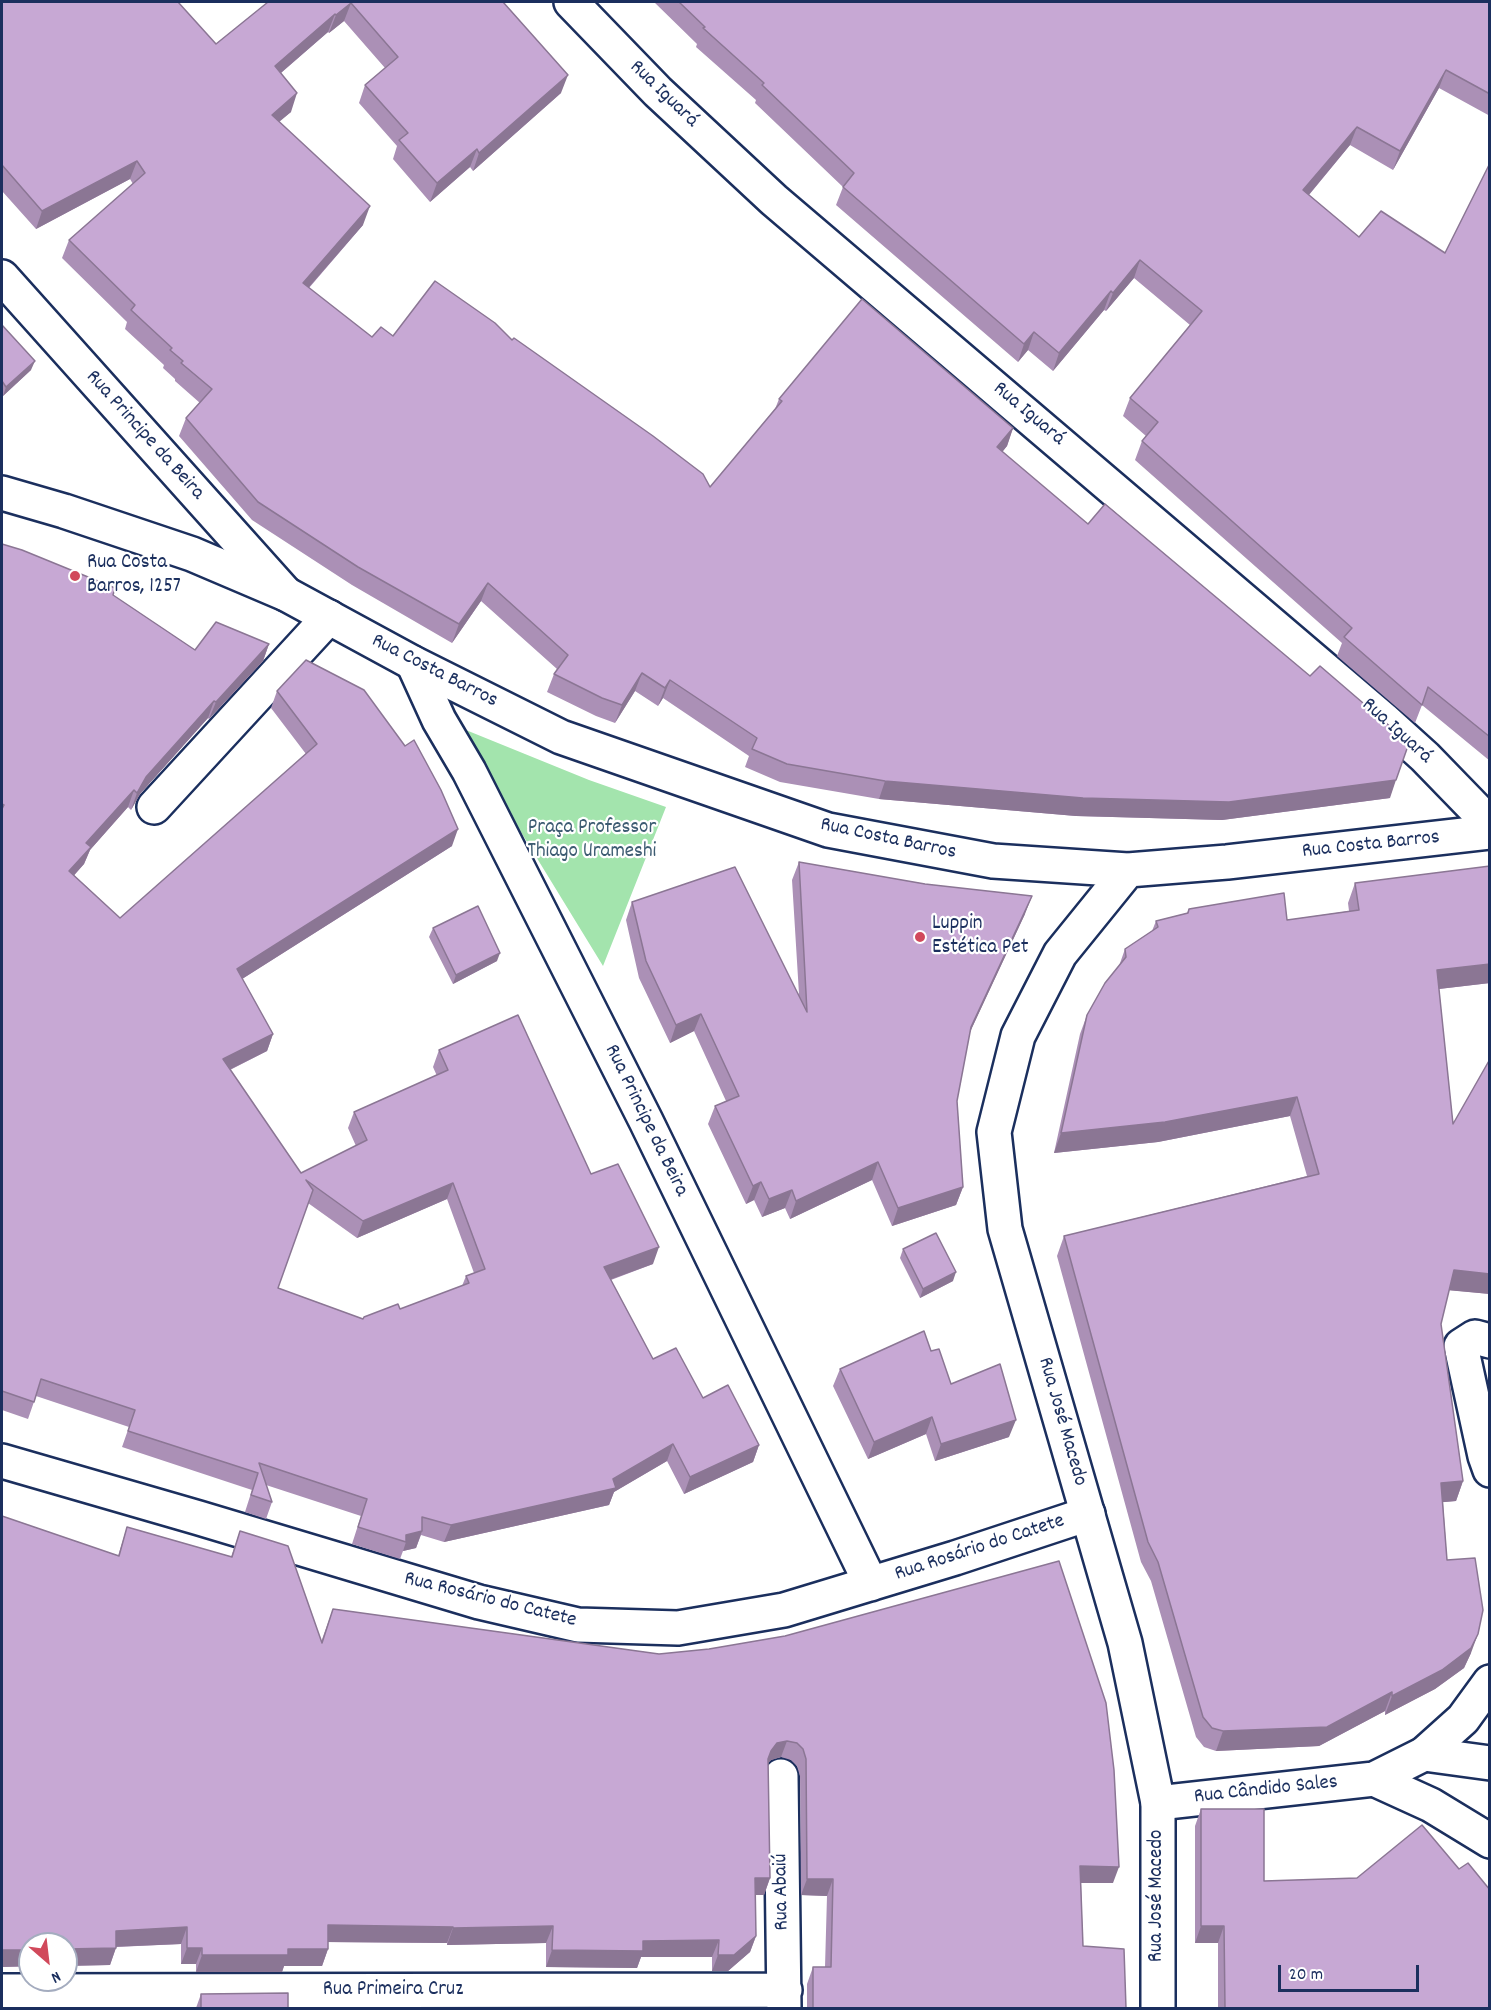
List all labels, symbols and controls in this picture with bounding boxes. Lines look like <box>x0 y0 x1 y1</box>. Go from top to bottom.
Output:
street label: Rua Iguará <box>623 56 703 134</box>
street label: Rua Principe da Beira <box>79 366 209 506</box>
street label: Rua Iguará <box>987 377 1069 453</box>
place label: Rua Costa Barros, 1257 <box>87 551 181 601</box>
marker: Rua Costa Barros, 1257 <box>68 569 82 583</box>
street label: Rua Costa Barros <box>367 629 501 715</box>
street label: Rua Iguará <box>1355 694 1437 770</box>
street label: Rua Costa Barros <box>818 813 958 867</box>
park label: Praça Professor Thiago Urameshi <box>528 816 656 866</box>
street label: Rua Costa Barros <box>1301 826 1441 866</box>
place label: Luppin Estética Pet <box>932 912 1028 962</box>
marker: Luppin Estética Pet <box>913 930 927 944</box>
street label: Rua Principe da Beira <box>597 1041 693 1201</box>
street label: Rua José Macedo <box>1031 1355 1091 1489</box>
street label: Rua Rosário do Catete <box>892 1510 1068 1588</box>
street label: Rua Rosário do Catete <box>401 1567 579 1635</box>
street label: Rua Cândido Sales <box>1193 1771 1339 1811</box>
street label: Rua José Macedo <box>1145 1830 1171 1962</box>
street label: Rua Abaiú <box>770 1853 796 1931</box>
north arrow <box>18 1932 78 1992</box>
scale bar <box>1281 1953 1422 1991</box>
text: 20 m <box>1289 1963 1323 1988</box>
text: N <box>47 1965 65 1989</box>
street label: Rua Primeira Cruz <box>323 1978 463 2004</box>

